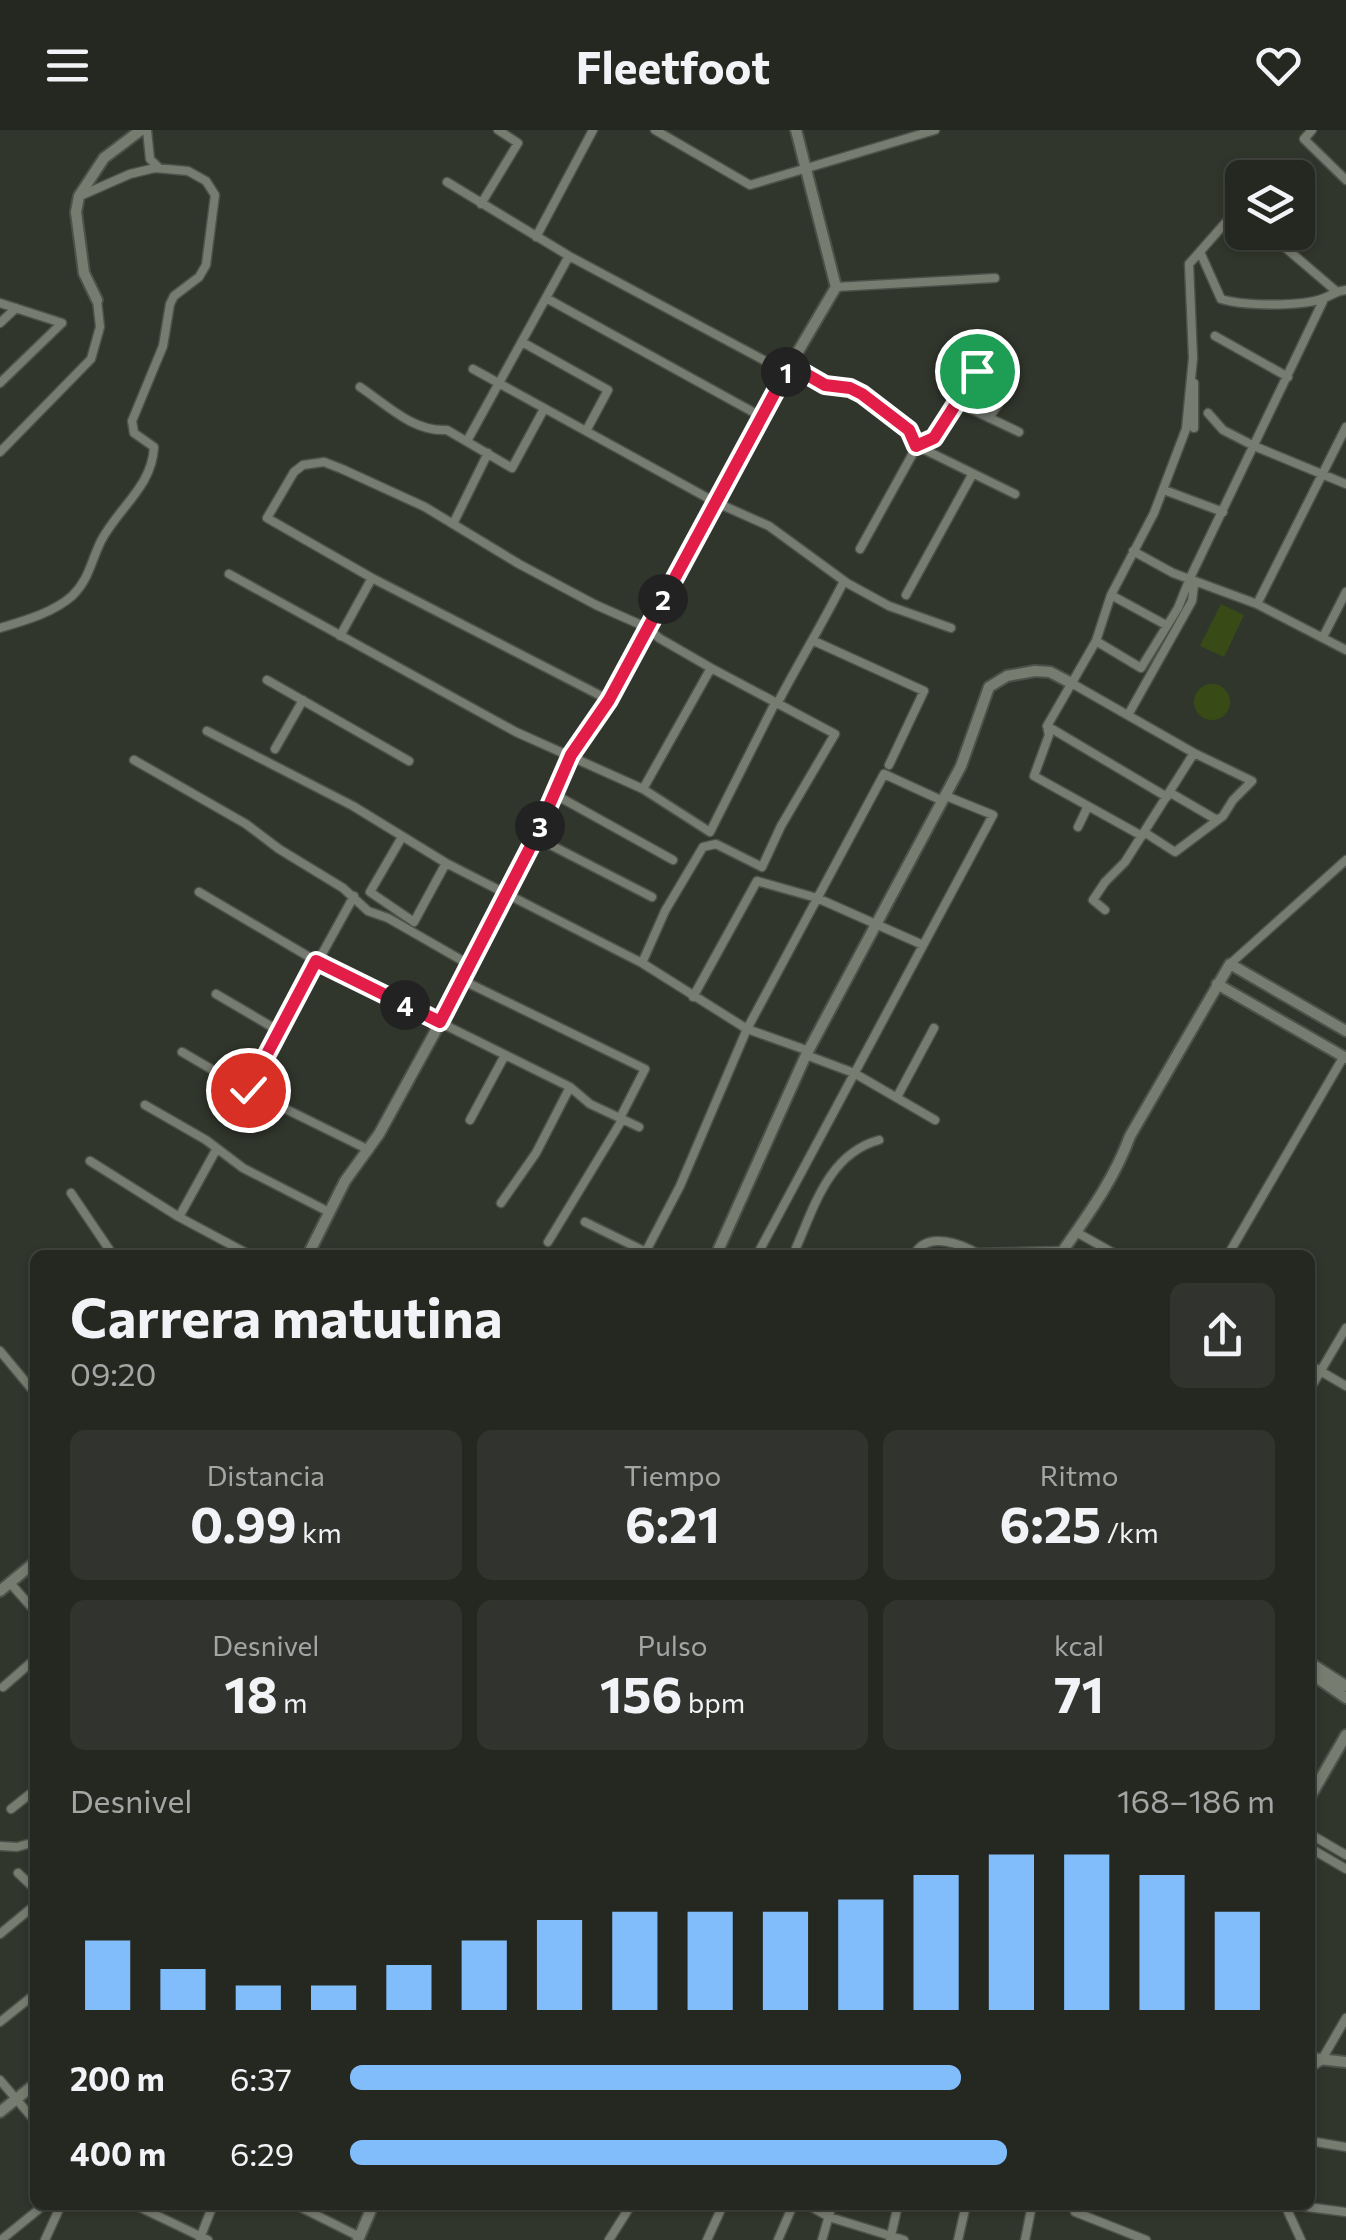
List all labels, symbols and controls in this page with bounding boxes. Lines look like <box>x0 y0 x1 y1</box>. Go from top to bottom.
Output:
icon: menu <box>40 38 95 93</box>
text: Fleetfoot <box>576 38 770 93</box>
icon: heart <box>1251 38 1306 93</box>
map controls <box>1225 160 1315 250</box>
button: layers <box>1225 160 1315 250</box>
pin <box>935 329 1020 414</box>
icon: arrive <box>950 344 1005 399</box>
pin: 1 <box>761 347 811 397</box>
text: 1 <box>780 355 792 389</box>
pin: 2 <box>638 574 688 624</box>
text: 2 <box>655 582 671 616</box>
pin: 3 <box>515 801 565 851</box>
text: 3 <box>532 809 548 843</box>
pin: 4 <box>380 980 430 1030</box>
text: 4 <box>396 988 414 1022</box>
pin <box>206 1048 291 1133</box>
icon: check <box>221 1063 276 1118</box>
text: Carrera matutina <box>70 1282 503 1349</box>
button: share <box>1170 1283 1275 1388</box>
text: 09:20 <box>70 1353 156 1393</box>
text: Distancia <box>207 1458 325 1492</box>
text: Tiempo <box>624 1458 721 1492</box>
text: Ritmo <box>1040 1458 1118 1492</box>
text: 0.99 <box>190 1492 297 1553</box>
text: 6:21 <box>625 1492 720 1553</box>
text: 6:25 <box>1000 1492 1101 1553</box>
text: km <box>297 1515 342 1549</box>
text: /km <box>1101 1515 1159 1549</box>
text: Desnivel <box>212 1628 319 1662</box>
text: Pulso <box>638 1628 707 1662</box>
text: kcal <box>1054 1628 1104 1662</box>
text: 18 <box>224 1662 278 1723</box>
text: 156 <box>600 1662 682 1723</box>
text: 71 <box>1054 1662 1104 1723</box>
text: m <box>278 1685 308 1719</box>
text: bpm <box>682 1685 745 1719</box>
text: Desnivel <box>70 1780 192 1820</box>
text: 168–186 m <box>1117 1780 1275 1820</box>
text: 200 m <box>70 2058 165 2098</box>
text: 6:37 <box>230 2058 292 2098</box>
text: 400 m <box>70 2133 166 2173</box>
text: 6:29 <box>230 2133 294 2173</box>

